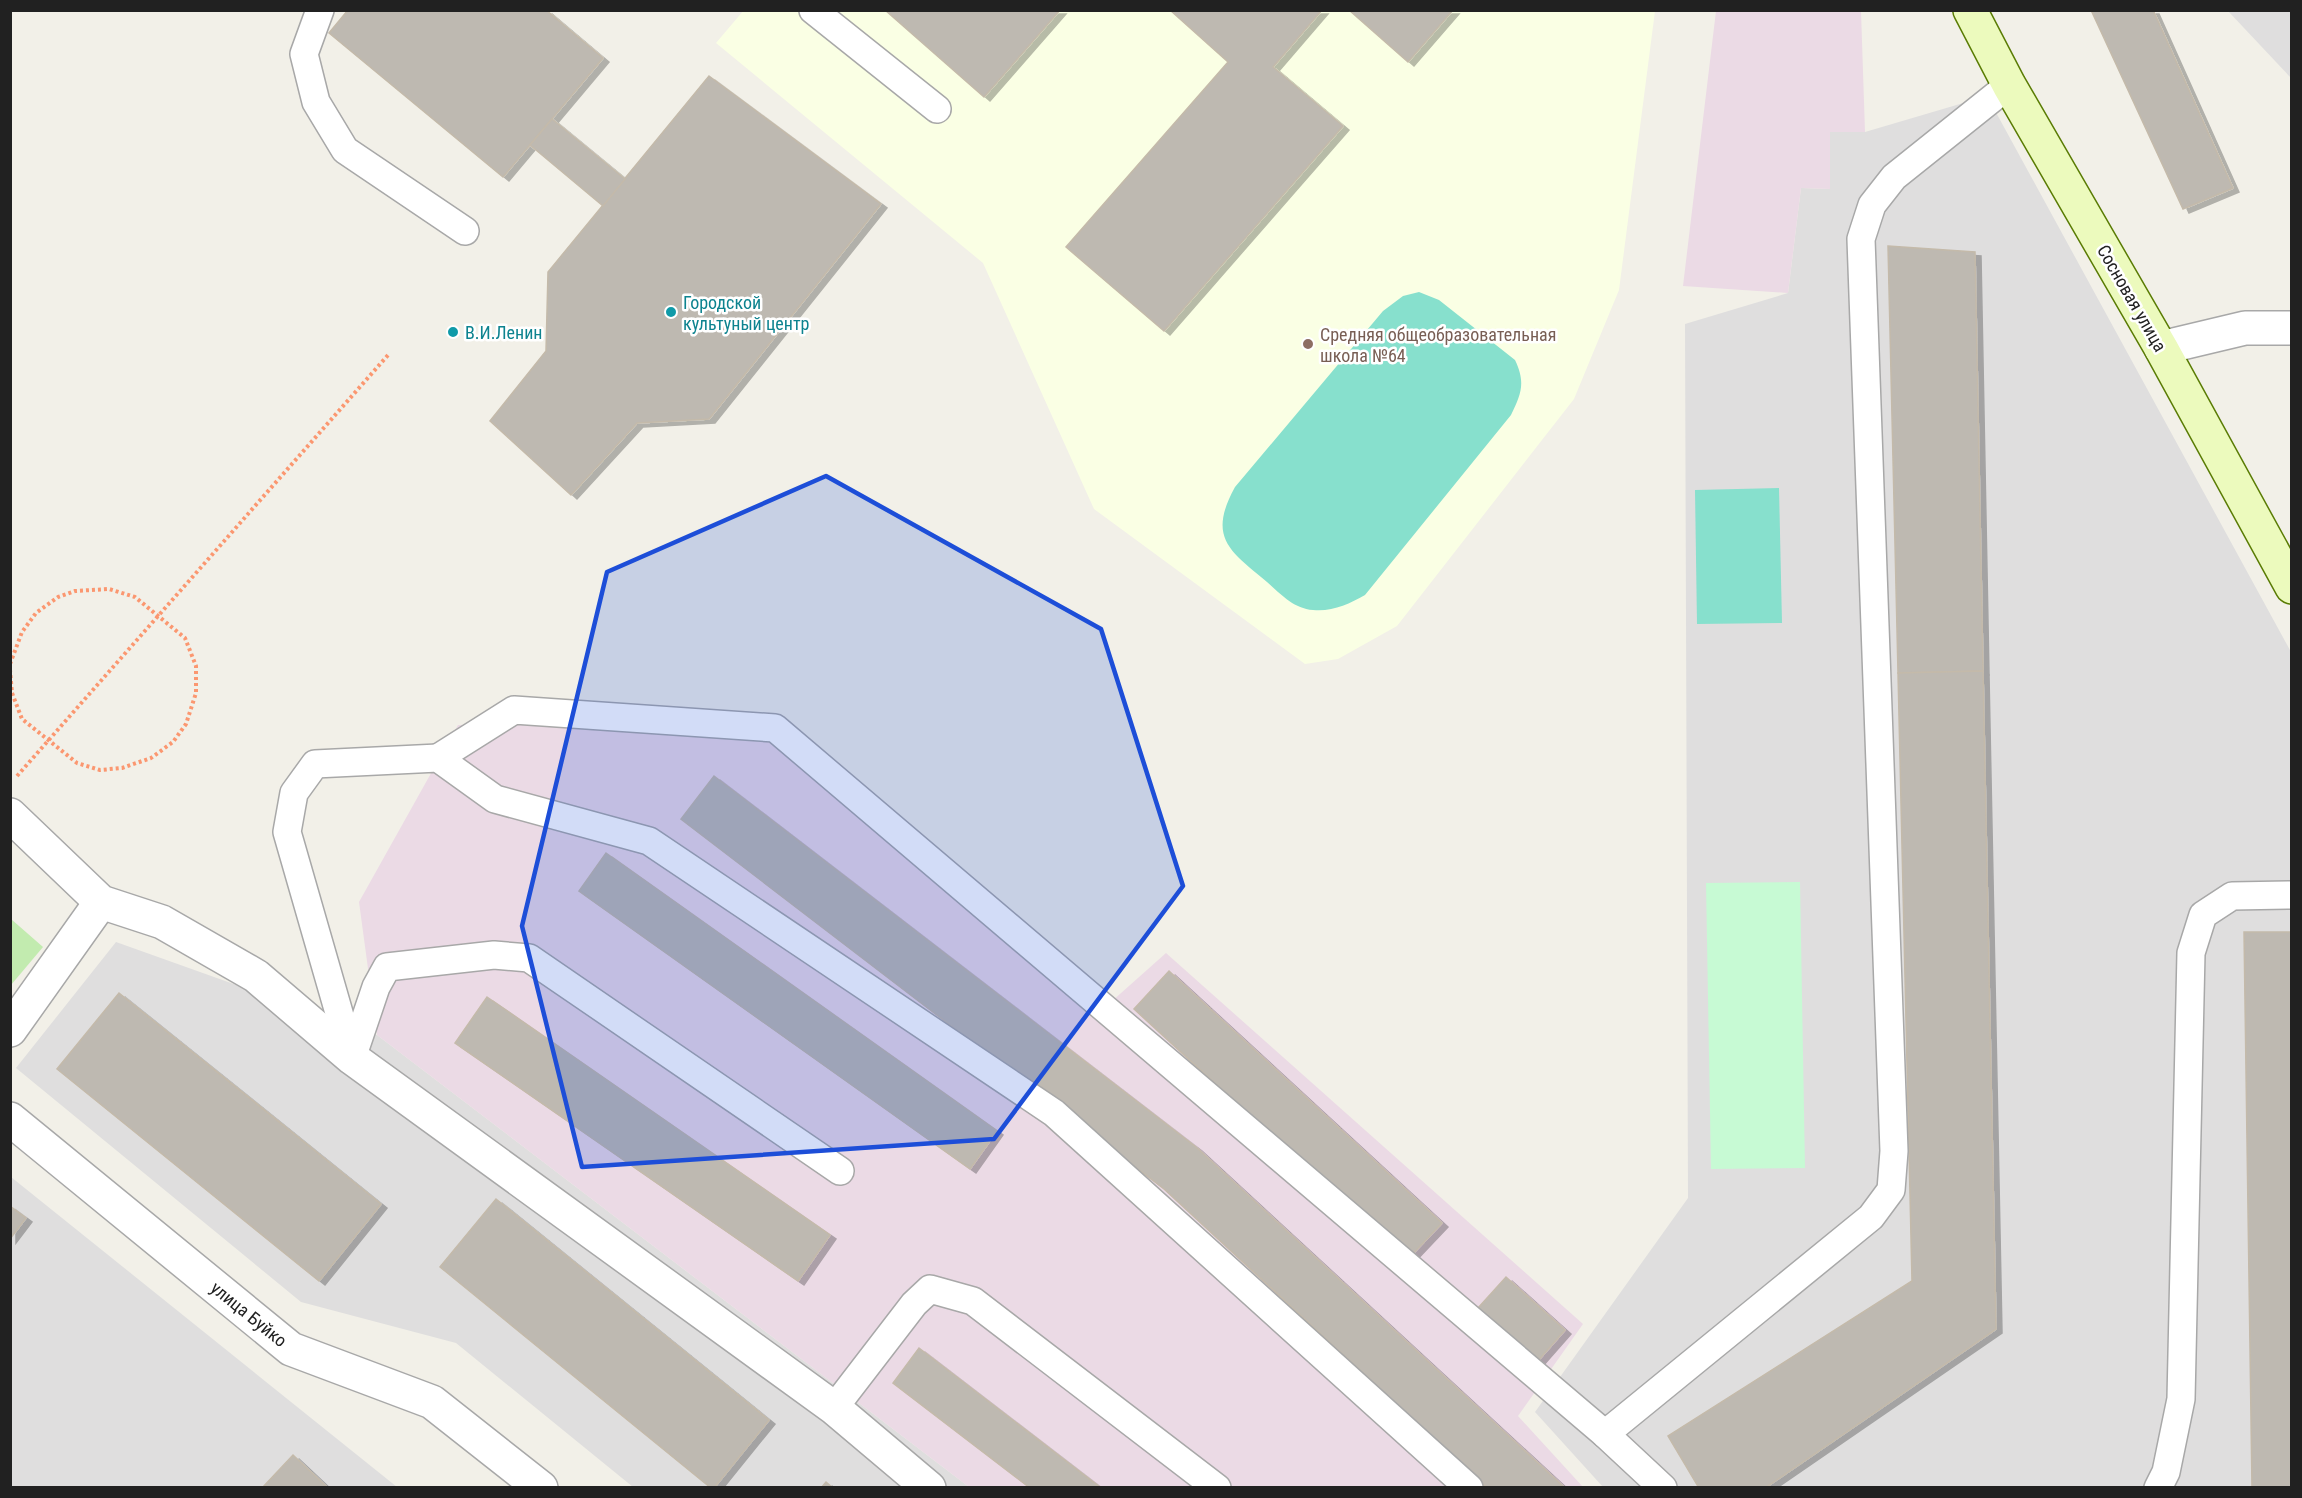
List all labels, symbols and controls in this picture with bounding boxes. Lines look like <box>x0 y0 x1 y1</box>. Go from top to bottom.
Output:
street label: Сосновая улица <box>2093 241 2171 355</box>
place label: Городской культуный центр <box>683 292 810 334</box>
marker: Городской культуный центр <box>664 305 678 319</box>
place label: В.И.Ленин <box>465 322 542 343</box>
place label: Средняя общеобразовательная школа №64 <box>1320 324 1556 366</box>
marker: В.И.Ленин <box>446 325 460 339</box>
marker: Средняя общеобразовательная школа №64 <box>1301 337 1315 351</box>
street label: улица Буйко <box>207 1277 291 1351</box>

